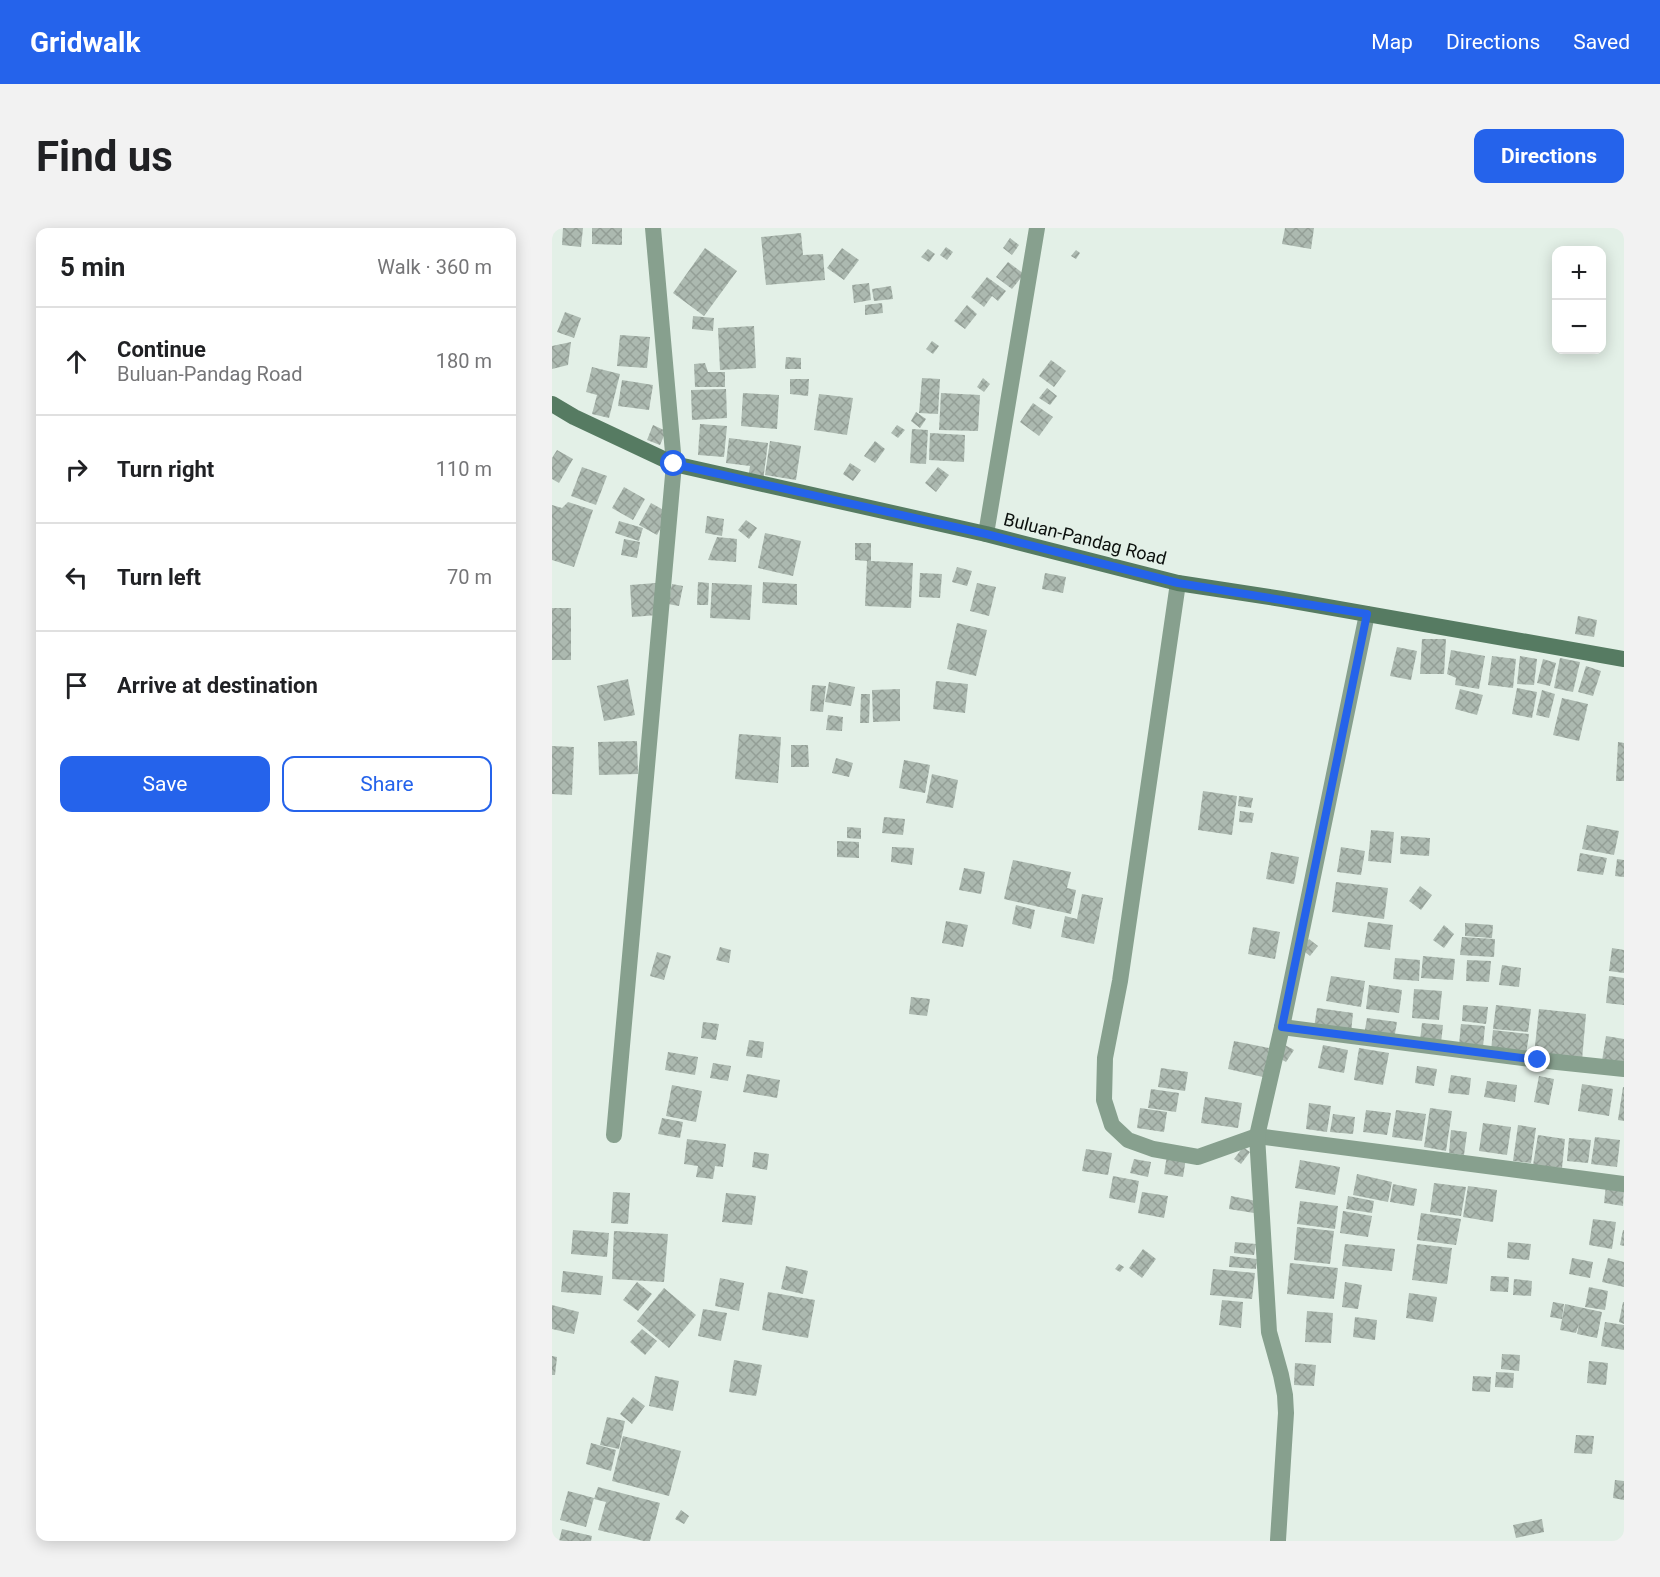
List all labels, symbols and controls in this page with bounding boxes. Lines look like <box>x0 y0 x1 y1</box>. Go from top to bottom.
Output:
text: Gridwalk <box>30 26 140 59</box>
text: Map <box>1371 30 1413 54</box>
text: Directions <box>1446 30 1540 54</box>
text: Saved <box>1573 30 1630 54</box>
button: Directions <box>1474 129 1624 183</box>
text: Find us <box>36 132 173 181</box>
map controls <box>1552 246 1606 354</box>
button: + <box>1552 246 1606 300</box>
text: 5 min <box>60 252 125 282</box>
text: Walk · 360 m <box>377 255 492 279</box>
button: − <box>1552 300 1606 354</box>
text: Continue <box>117 337 206 362</box>
icon: ahead <box>60 345 93 378</box>
text: 180 m <box>436 349 492 373</box>
text: Buluan-Pandag Road <box>117 362 303 386</box>
route start <box>660 450 686 476</box>
icon: right <box>60 453 93 486</box>
text: Turn right <box>117 457 214 482</box>
text: 110 m <box>436 457 492 481</box>
street label: Buluan-Pandag Road <box>1002 508 1169 569</box>
icon: left <box>60 561 93 594</box>
text: Turn left <box>117 565 201 590</box>
text: 70 m <box>447 565 492 589</box>
icon: arrive <box>60 669 93 702</box>
text: Arrive at destination <box>117 673 318 698</box>
button: Save <box>60 756 270 812</box>
button: Share <box>282 756 492 812</box>
route end <box>1524 1046 1550 1072</box>

